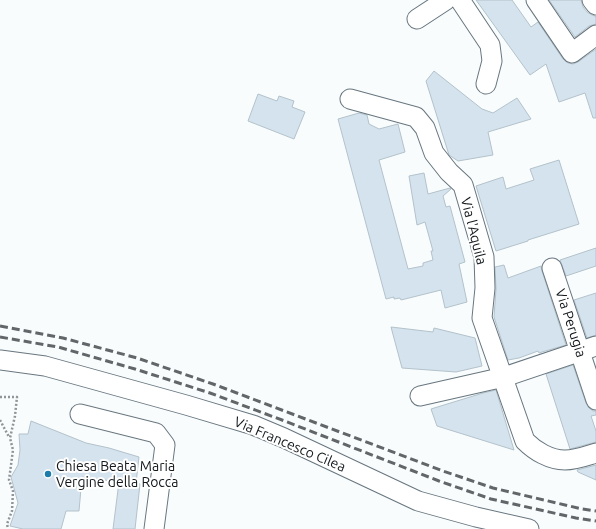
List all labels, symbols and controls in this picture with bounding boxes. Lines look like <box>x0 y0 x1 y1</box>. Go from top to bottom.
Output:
street label: Via l'Aquila <box>458 196 490 266</box>
street label: Via Perugia <box>552 287 590 359</box>
street label: Via Francesco Cilea <box>232 413 348 475</box>
place label: Chiesa Beata Maria Vergine della Rocca <box>56 458 179 490</box>
marker: Chiesa Beata Maria Vergine della Rocca <box>43 469 53 479</box>

